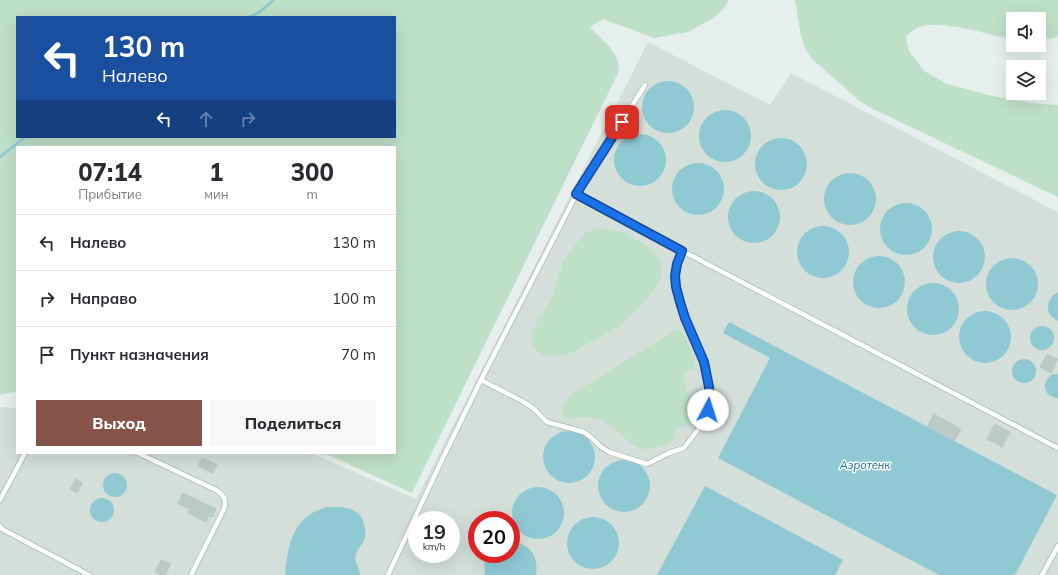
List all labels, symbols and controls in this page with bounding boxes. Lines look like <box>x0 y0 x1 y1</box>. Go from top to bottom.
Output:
map controls <box>1006 12 1046 100</box>
button: sound <box>1006 12 1046 52</box>
text: 130 m <box>102 29 185 64</box>
icon: left <box>36 32 88 84</box>
button: layers <box>1006 60 1046 100</box>
text: Налево <box>102 64 168 87</box>
pin <box>605 105 639 139</box>
icon: left <box>153 108 175 130</box>
icon: ahead <box>195 108 217 130</box>
icon: right <box>237 108 259 130</box>
icon: arrive <box>611 111 633 133</box>
text: 07:14 <box>78 157 142 187</box>
text: 1 <box>209 157 224 187</box>
text: 300 <box>291 157 334 187</box>
text: Прибытие <box>78 186 142 202</box>
text: мин <box>204 186 228 202</box>
text: m <box>307 186 318 202</box>
icon: left <box>36 232 58 254</box>
text: Налево <box>70 233 126 252</box>
text: 130 m <box>332 233 376 252</box>
icon: right <box>36 288 58 310</box>
text: Направо <box>70 289 137 308</box>
text: 100 m <box>332 289 376 308</box>
icon: arrive <box>36 344 58 366</box>
text: Пункт назначения <box>70 345 209 364</box>
text: 70 m <box>341 345 376 364</box>
position arrow <box>687 389 729 431</box>
button: Выход <box>36 400 202 446</box>
button: Поделиться <box>210 400 376 446</box>
water label: Аэротенк <box>839 458 891 472</box>
speed limit sign: 20 <box>468 511 520 563</box>
text: 19 <box>422 519 446 544</box>
text: km/h <box>423 540 445 553</box>

